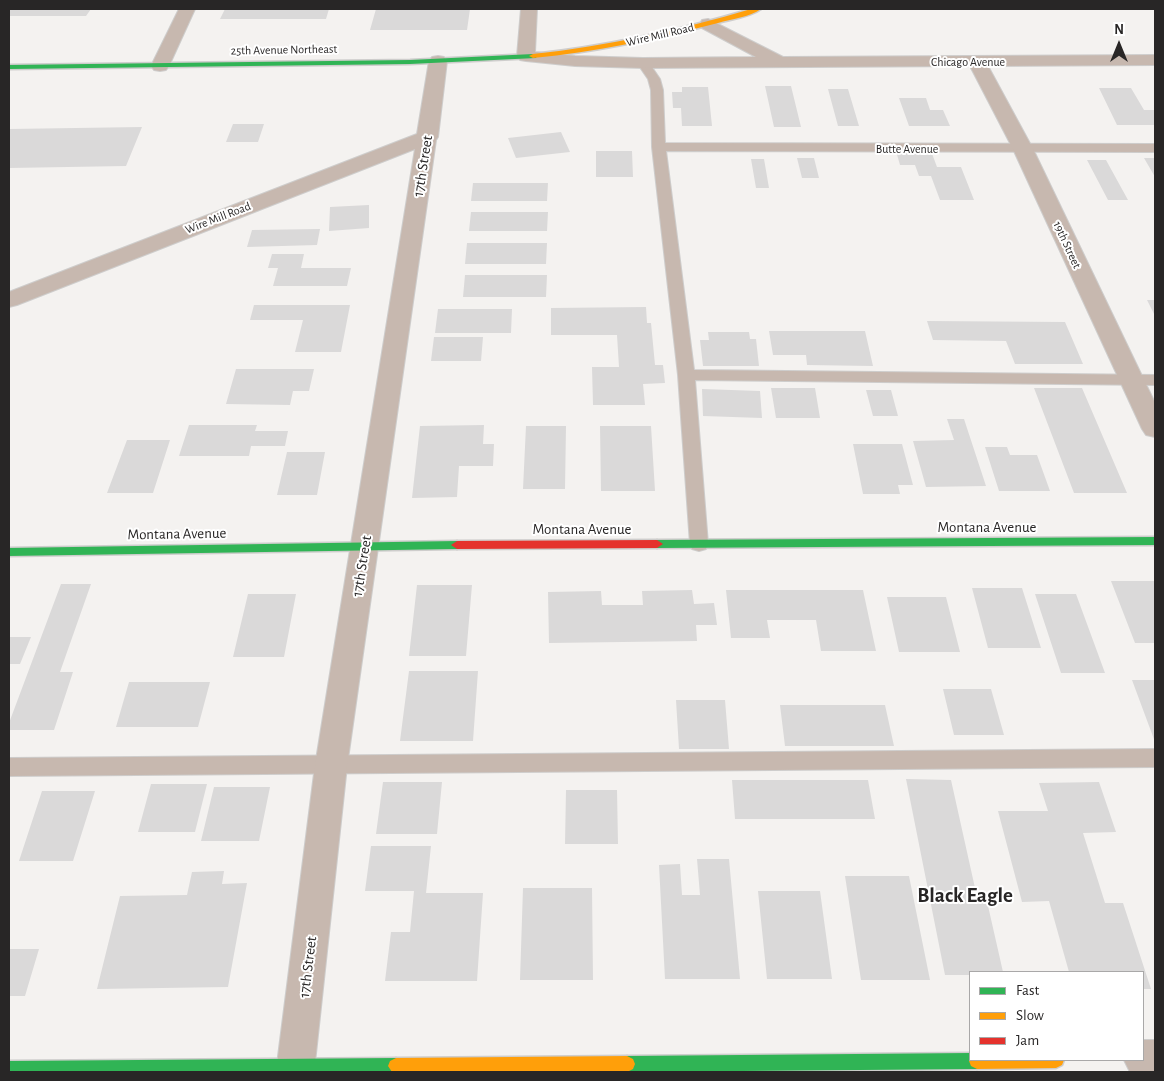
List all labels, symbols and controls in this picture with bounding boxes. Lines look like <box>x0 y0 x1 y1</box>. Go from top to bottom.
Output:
street label: Wire Mill Road <box>625 20 695 50</box>
north arrow <box>1094 20 1144 70</box>
text: N <box>1114 23 1124 37</box>
street label: 25th Avenue Northeast <box>231 42 337 58</box>
street label: Chicago Avenue <box>931 55 1005 69</box>
street label: 17th Street <box>409 134 437 198</box>
street label: Butte Avenue <box>876 142 938 156</box>
street label: Wire Mill Road <box>183 199 253 237</box>
street label: 19th Street <box>1050 219 1084 271</box>
street label: Montana Avenue <box>938 518 1036 536</box>
street label: Montana Avenue <box>533 520 631 538</box>
street label: Montana Avenue <box>127 524 227 544</box>
street label: 17th Street <box>348 534 376 598</box>
district label: Black Eagle <box>917 883 1013 909</box>
street label: 17th Street <box>295 935 321 999</box>
legend <box>969 971 1144 1061</box>
text: Fast <box>1016 983 1039 998</box>
text: Slow <box>1016 1008 1044 1023</box>
text: Jam <box>1016 1033 1039 1048</box>

